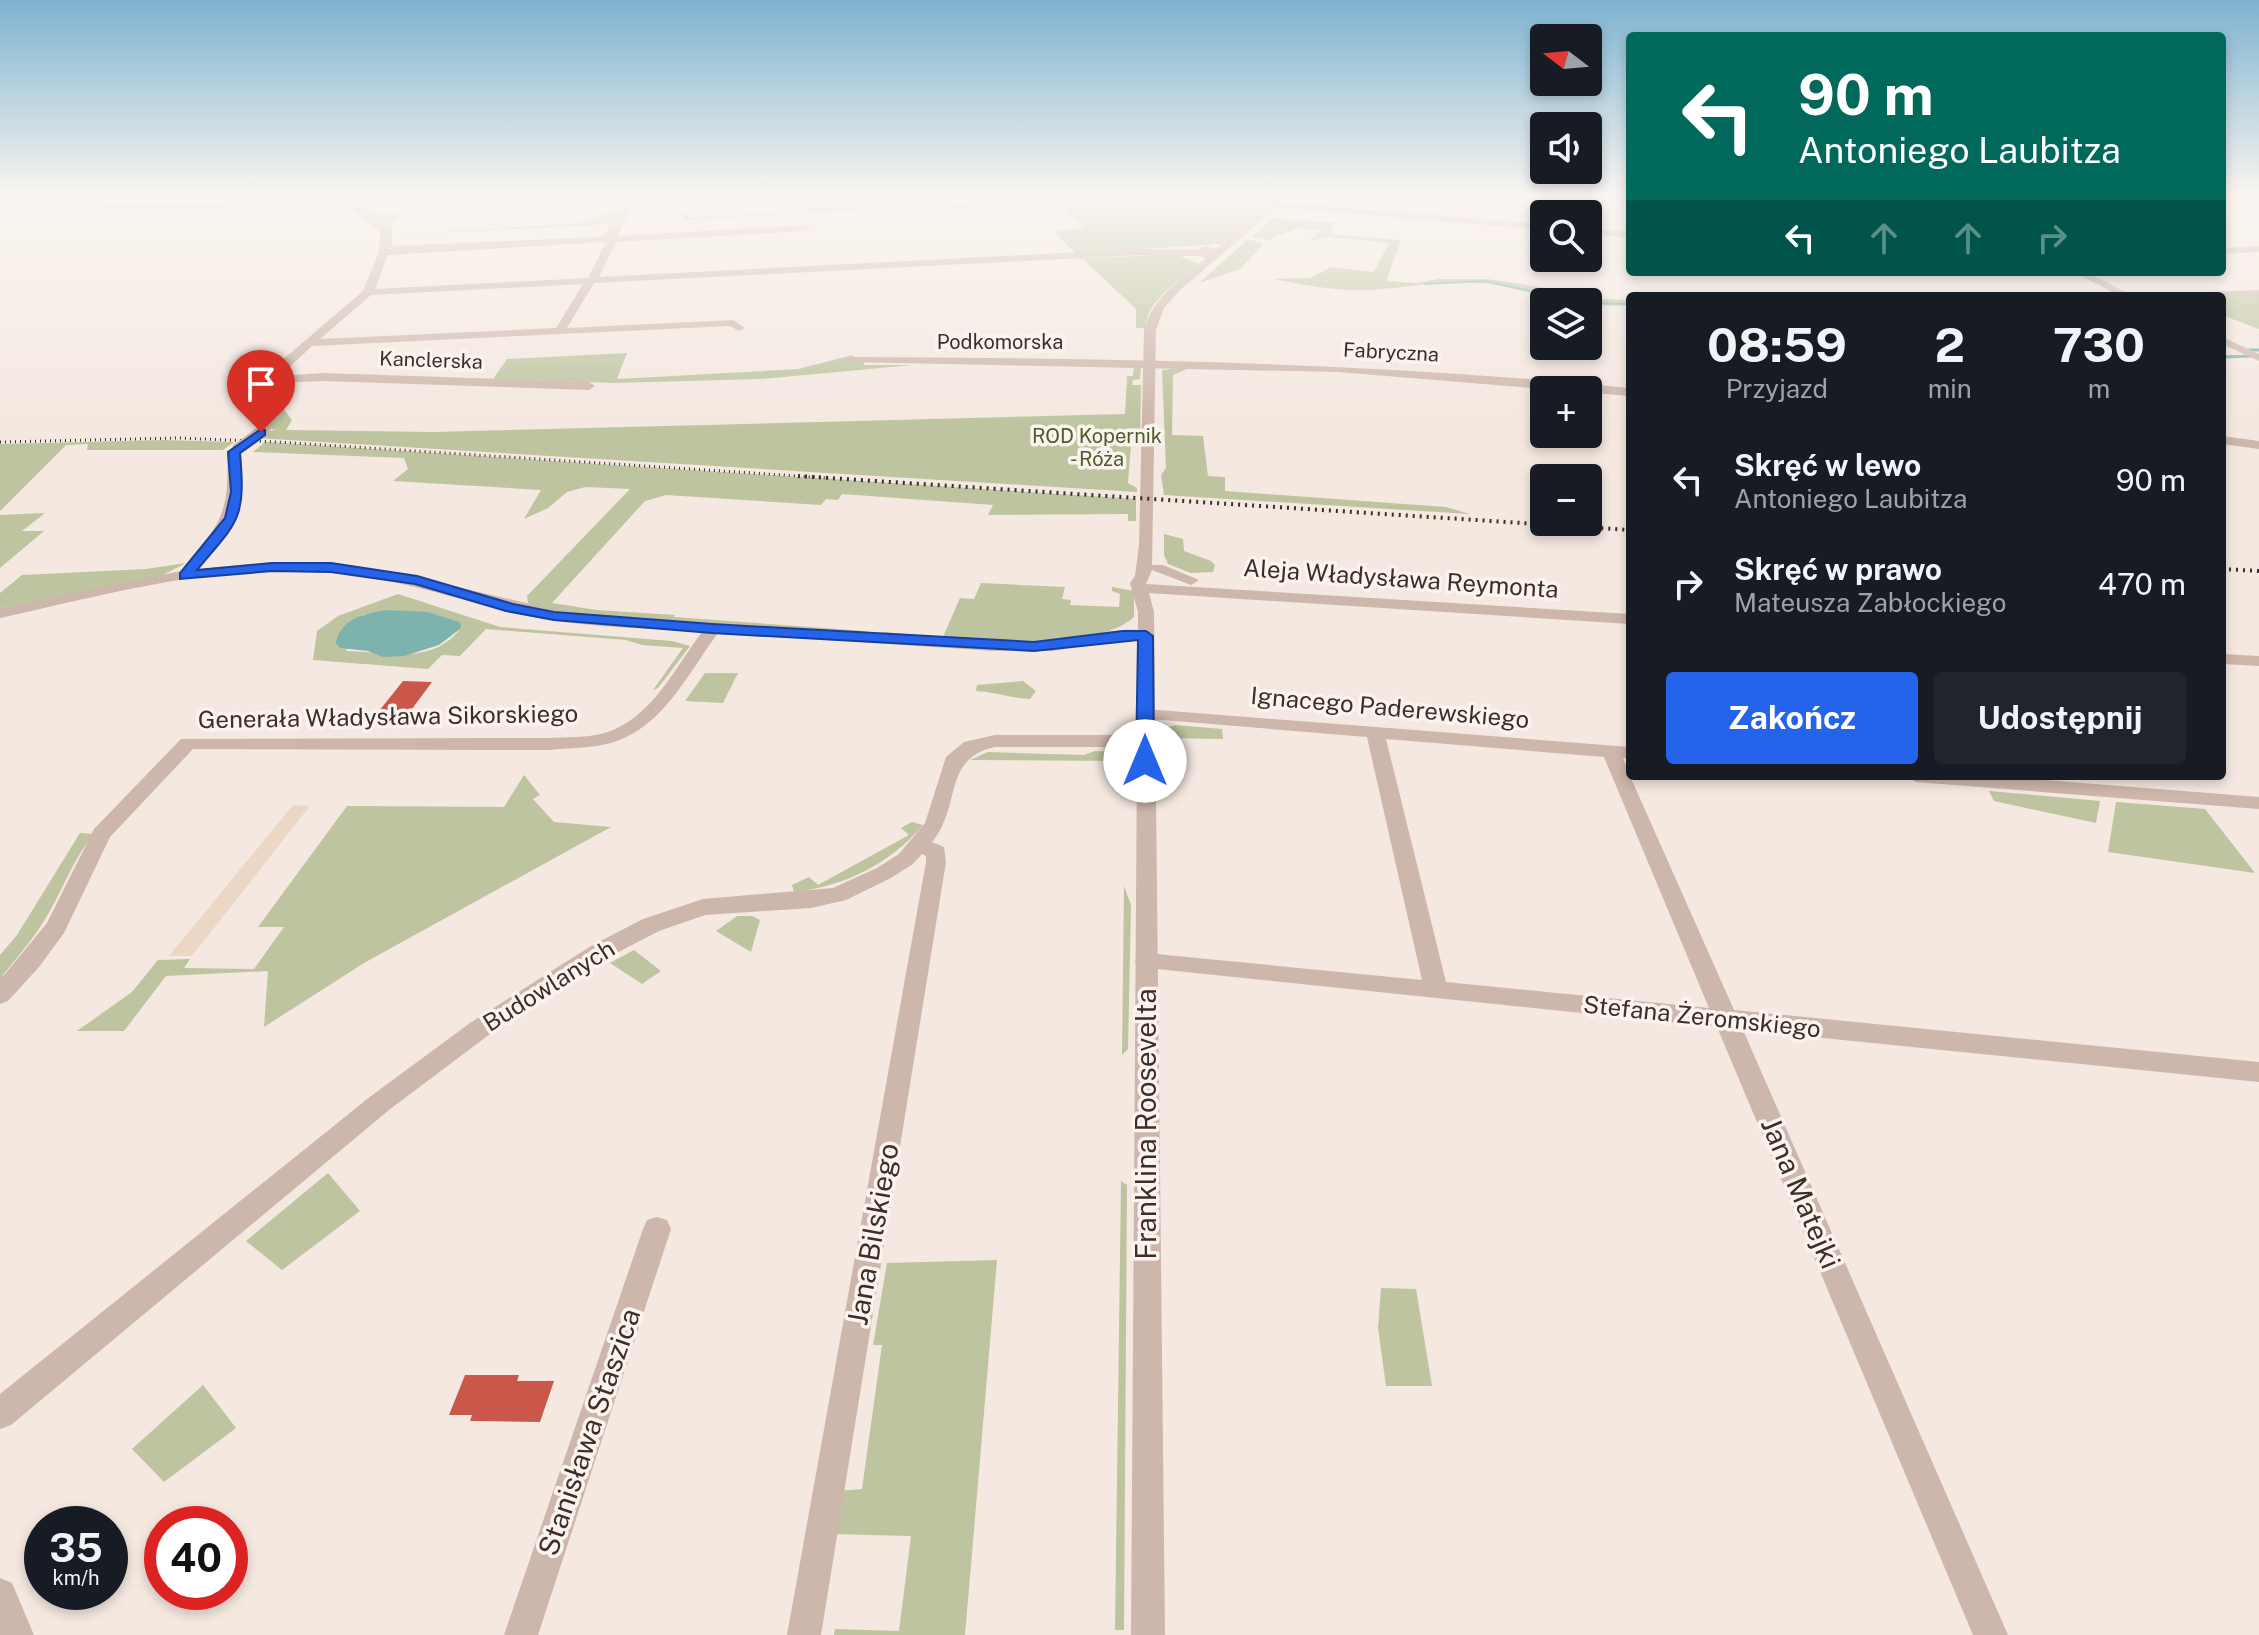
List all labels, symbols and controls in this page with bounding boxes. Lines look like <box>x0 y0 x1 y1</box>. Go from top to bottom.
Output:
north arrow <box>1530 24 1602 96</box>
map controls <box>1530 24 1602 536</box>
text: 90 m <box>1798 62 1934 128</box>
icon: left <box>1666 64 1770 168</box>
button: sound <box>1530 112 1602 184</box>
text: Antoniego Laubitza <box>1798 129 2121 171</box>
button: search <box>1530 200 1602 272</box>
icon: left <box>1778 216 1822 260</box>
icon: ahead <box>1862 216 1906 260</box>
icon: ahead <box>1946 216 1990 260</box>
icon: right <box>2030 216 2074 260</box>
button: layers <box>1530 288 1602 360</box>
text: 08:59 <box>1707 316 1847 373</box>
text: 2 <box>1935 316 1965 373</box>
text: 730 <box>2053 316 2145 373</box>
street label: Podkomorska <box>937 330 1063 354</box>
street label: Fabryczna <box>1342 338 1440 366</box>
street label: Kanclerska <box>379 346 483 374</box>
pin <box>227 350 295 432</box>
icon: arrive <box>239 362 283 406</box>
text: Przyjazd <box>1726 373 1828 404</box>
text: min <box>1928 373 1972 404</box>
text: m <box>2088 373 2110 404</box>
button: + <box>1530 376 1602 448</box>
park label: ROD Kopernik - Róża <box>1032 424 1162 471</box>
text: Skręć w lewo <box>1734 447 1921 483</box>
icon: left <box>1666 458 1710 502</box>
text: 90 m <box>2116 462 2186 498</box>
button: − <box>1530 464 1602 536</box>
text: Antoniego Laubitza <box>1734 483 1967 514</box>
text: Skręć w prawo <box>1734 551 1942 587</box>
street label: Aleja Władysława Reymonta <box>1242 553 1560 603</box>
icon: right <box>1666 562 1710 606</box>
text: 470 m <box>2098 566 2186 602</box>
text: Mateusza Zabłockiego <box>1734 587 2007 618</box>
button: Zakończ <box>1666 672 1918 764</box>
button: Udostępnij <box>1934 672 2186 764</box>
street label: Ignacego Paderewskiego <box>1250 681 1531 733</box>
street label: Generała Władysława Sikorskiego <box>198 699 578 733</box>
position arrow <box>1103 719 1187 803</box>
street label: Budowlanych <box>478 934 619 1037</box>
street label: Franklina Roosevelta <box>1129 988 1162 1260</box>
street label: Stefana Żeromskiego <box>1582 990 1822 1042</box>
street label: Jana Matejki <box>1755 1112 1848 1273</box>
street label: Jana Bilskiego <box>840 1140 905 1327</box>
street label: Stanisława Staszica <box>531 1304 646 1560</box>
speed limit sign: 40 <box>144 1506 248 1610</box>
text: 35 <box>49 1524 103 1571</box>
text: km/h <box>52 1566 100 1590</box>

